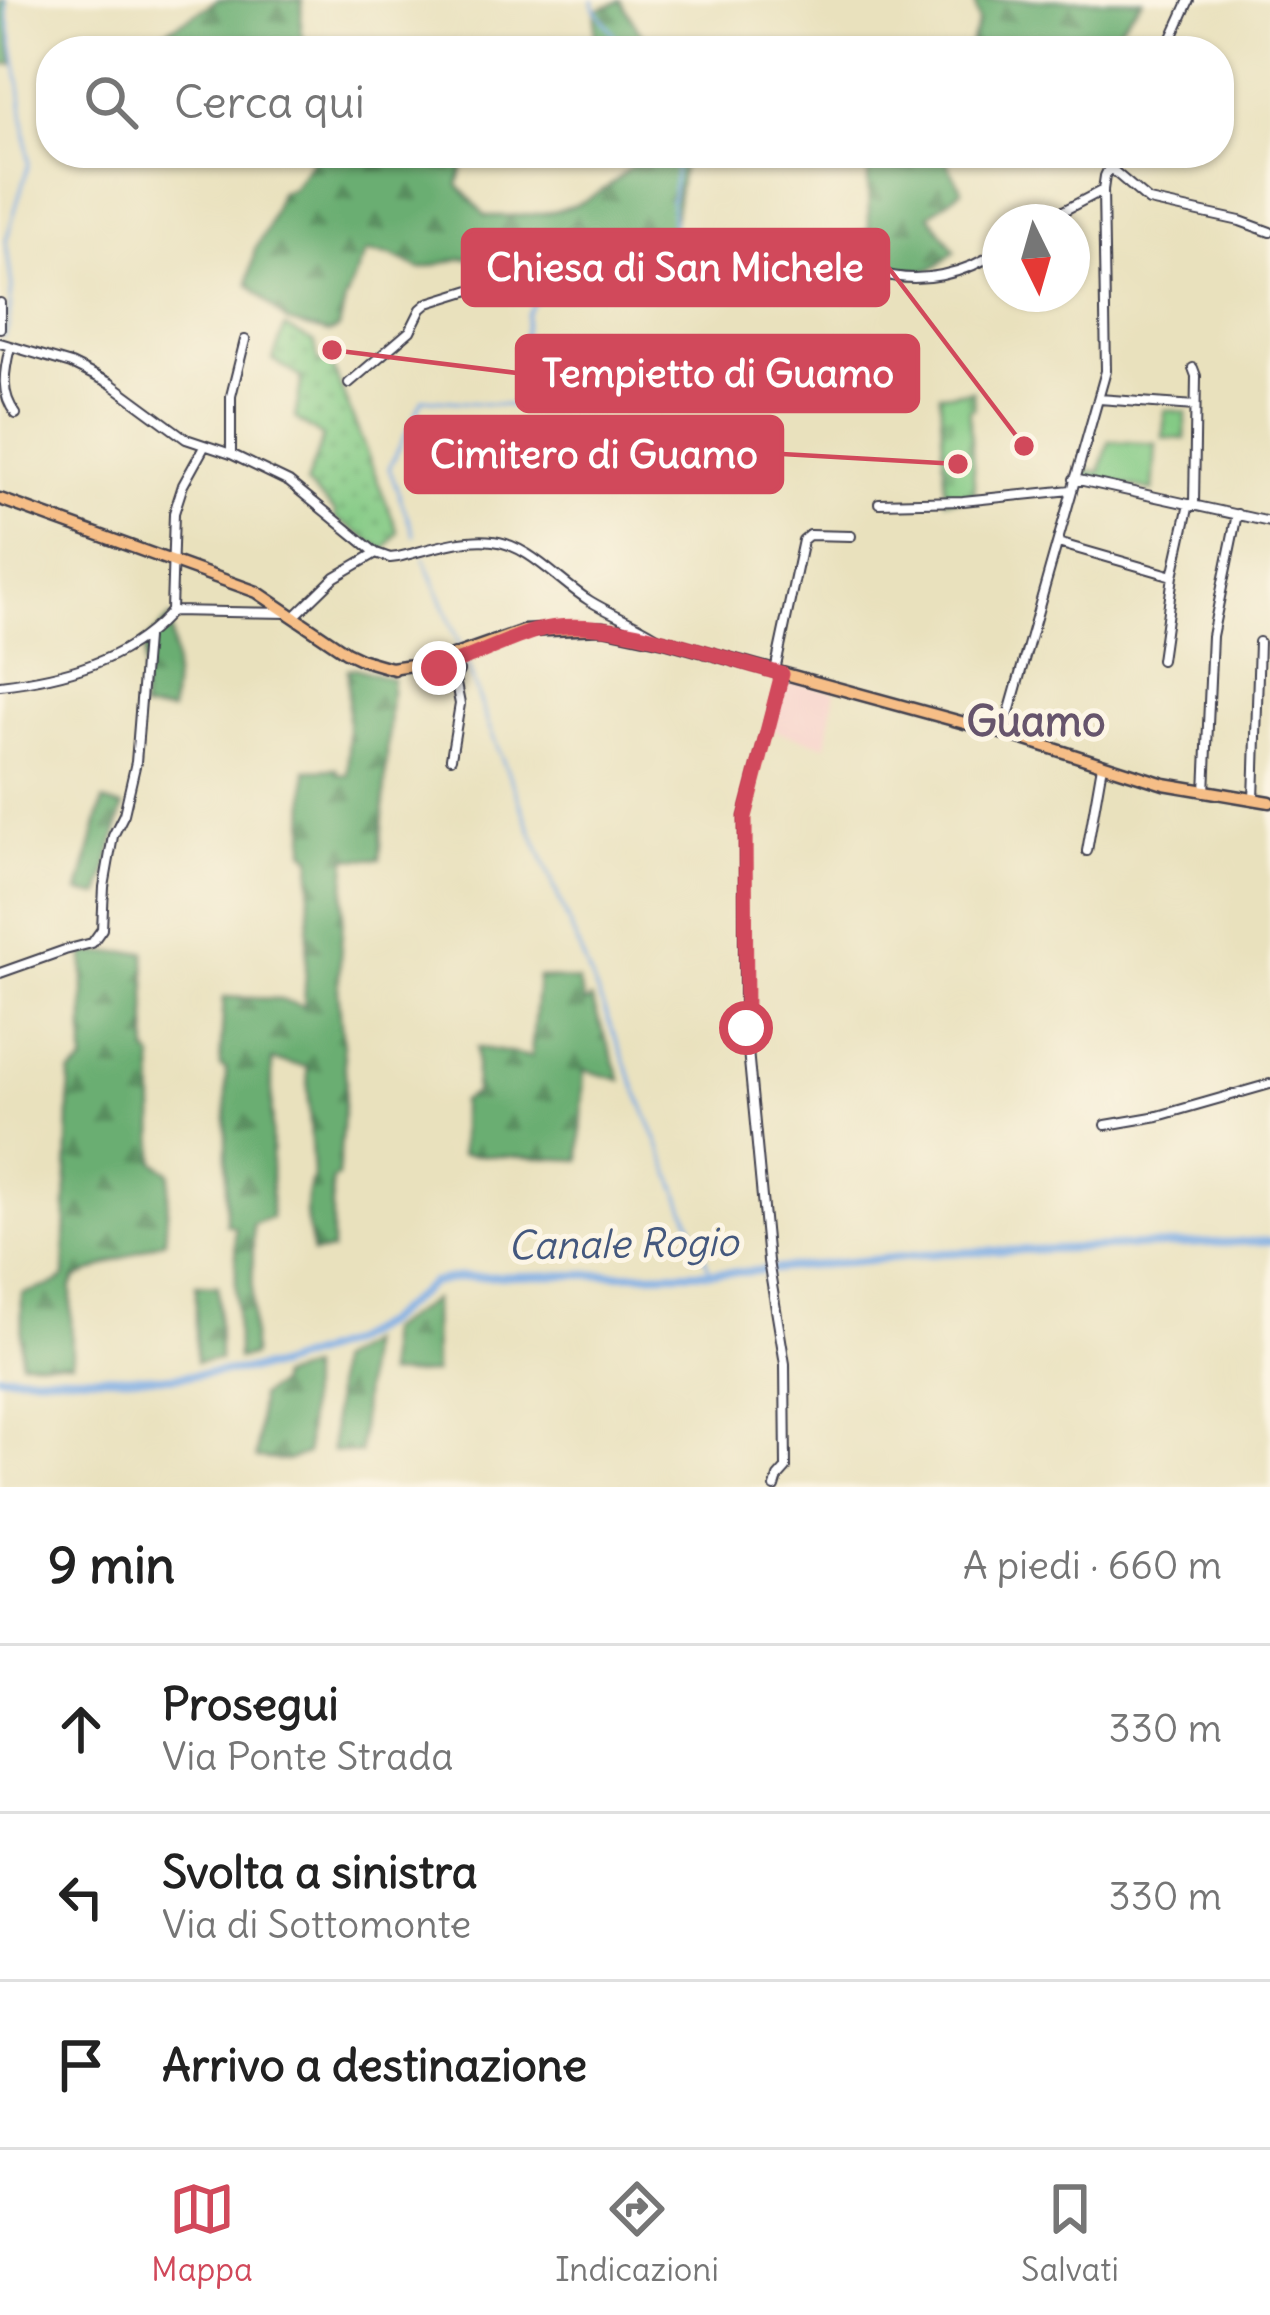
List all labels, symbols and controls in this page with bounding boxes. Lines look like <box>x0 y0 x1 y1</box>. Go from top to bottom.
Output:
search box <box>36 36 1234 168</box>
icon: search <box>78 69 144 135</box>
text: Cerca qui <box>174 74 365 130</box>
north arrow <box>982 204 1090 312</box>
callout: Chiesa di San Michele <box>463 230 888 305</box>
text: Chiesa di San Michele <box>486 243 864 292</box>
callout: Tempietto di Guamo <box>517 336 918 411</box>
text: Tempietto di Guamo <box>542 349 894 398</box>
callout: Cimitero di Guamo <box>406 417 782 492</box>
text: Cimitero di Guamo <box>430 430 758 479</box>
route end <box>412 641 466 695</box>
district label: Guamo <box>966 695 1106 747</box>
route start <box>719 1001 773 1055</box>
water label: Canale Rogio <box>507 1217 741 1271</box>
text: 9 min <box>48 1533 175 1597</box>
text: A piedi · 660 m <box>963 1541 1222 1590</box>
text: Prosegui <box>162 1676 339 1732</box>
icon: ahead <box>48 1696 114 1762</box>
text: 330 m <box>1109 1704 1222 1753</box>
text: Via Ponte Strada <box>162 1732 453 1781</box>
text: Svolta a sinistra <box>162 1844 478 1900</box>
icon: left <box>48 1864 114 1930</box>
text: 330 m <box>1109 1872 1222 1921</box>
text: Via di Sottomonte <box>162 1900 471 1949</box>
icon: arrive <box>48 2032 114 2098</box>
text: Arrivo a destinazione <box>162 2037 587 2093</box>
tab: Mappa <box>151 2176 253 2290</box>
tab: Indicazioni <box>555 2176 719 2290</box>
tab: Salvati <box>1021 2176 1119 2290</box>

